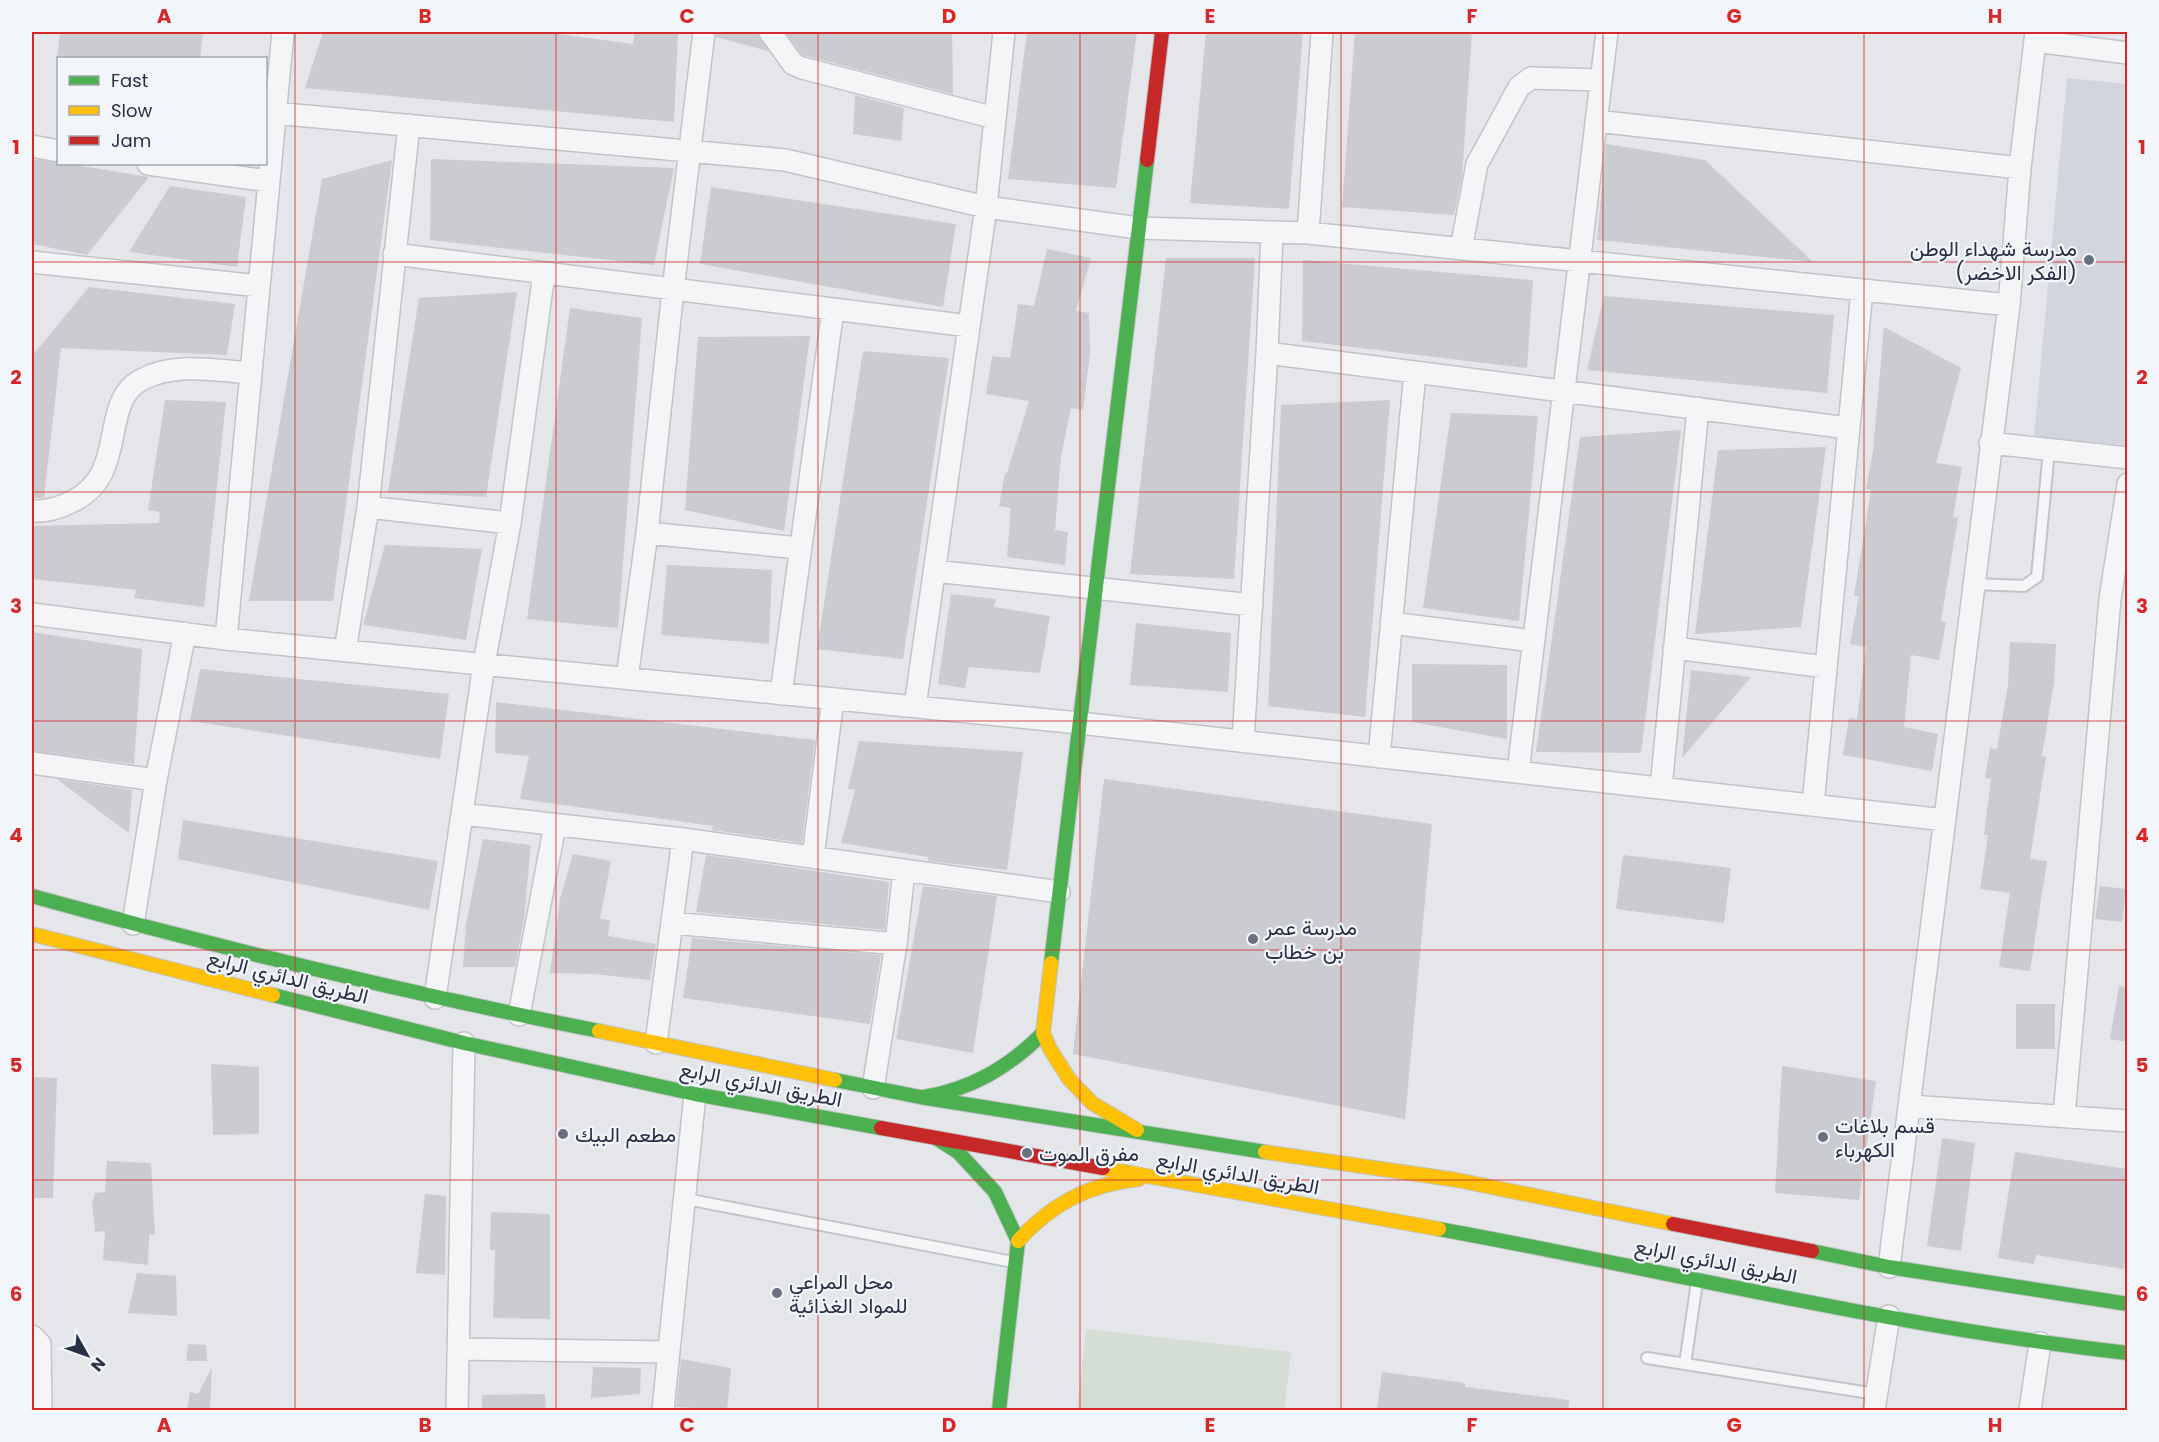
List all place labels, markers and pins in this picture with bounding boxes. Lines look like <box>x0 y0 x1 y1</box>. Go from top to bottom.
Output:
place label: مدرسة شهداء الوطن (الفكر الاخضر) <box>1910 234 2077 287</box>
marker: مدرسة شهداء الوطن (الفكر الاخضر) <box>2082 253 2096 267</box>
place label: مدرسة عمر بن خطاب <box>1264 913 1357 966</box>
marker: مدرسة عمر بن خطاب <box>1246 932 1260 946</box>
place label: قسم بلاغات الكهرباء <box>1835 1111 1935 1164</box>
place label: مطعم البيك <box>575 1120 676 1149</box>
marker: مطعم البيك <box>556 1127 570 1141</box>
marker: قسم بلاغات الكهرباء <box>1816 1130 1830 1144</box>
place label: مفرق الموت <box>1039 1139 1139 1168</box>
marker: مفرق الموت <box>1020 1146 1034 1160</box>
place label: محل المراعي للمواد الغذائية <box>789 1267 908 1320</box>
marker: محل المراعي للمواد الغذائية <box>770 1286 784 1300</box>

